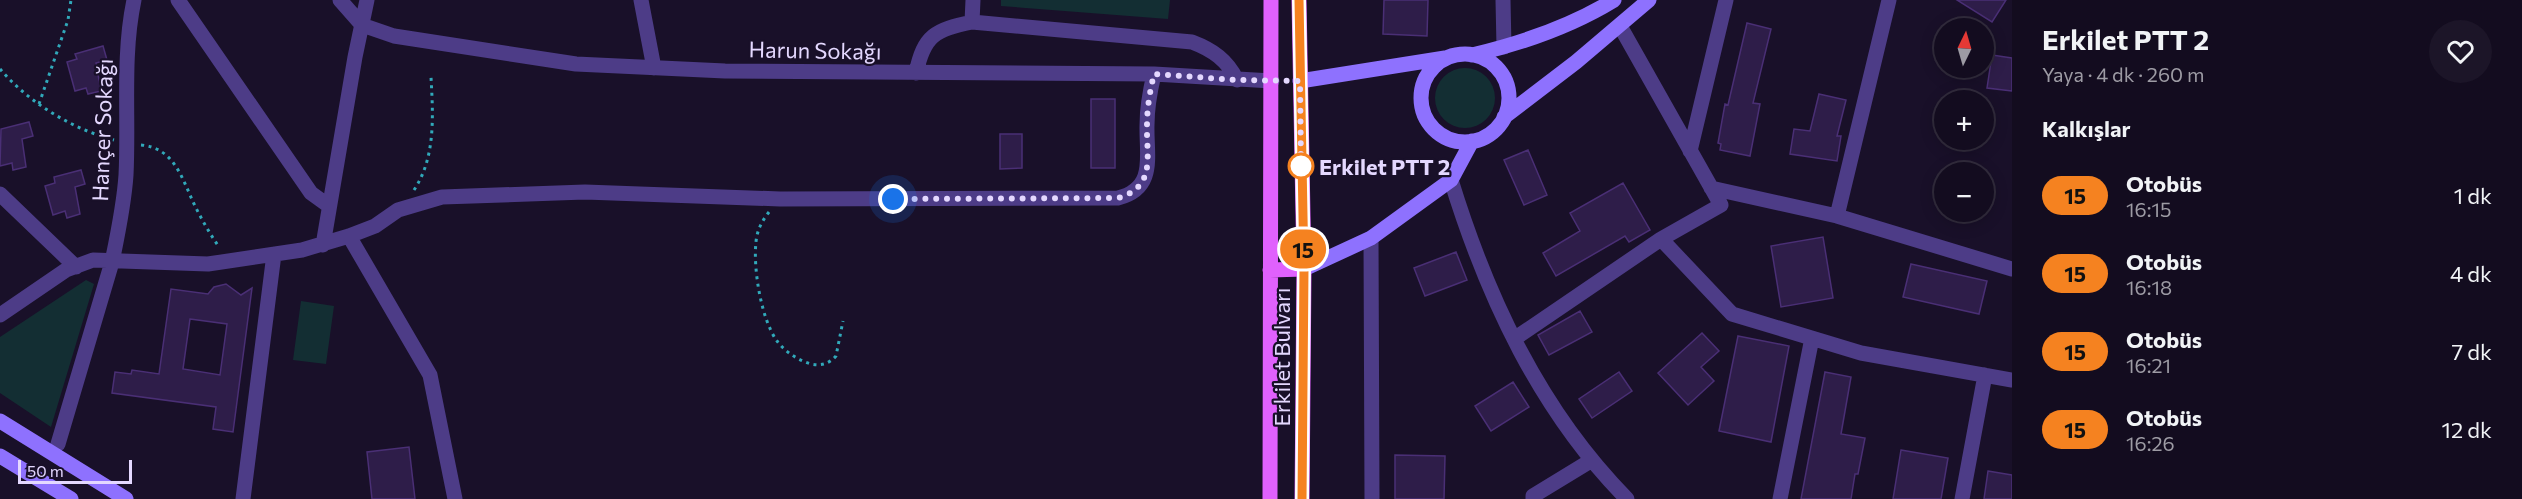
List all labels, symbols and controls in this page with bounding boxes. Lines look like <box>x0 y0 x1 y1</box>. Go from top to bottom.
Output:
north arrow <box>1934 18 1994 78</box>
map controls <box>1934 18 1994 222</box>
button: heart <box>2429 20 2492 83</box>
text: Erkilet PTT 2 <box>2042 22 2209 56</box>
street label: Harun Sokağı <box>748 35 882 65</box>
street label: Hançer Sokağı <box>86 58 118 202</box>
text: Yaya · 4 dk · 260 m <box>2042 62 2204 86</box>
button: + <box>1934 90 1994 150</box>
text: Kalkışlar <box>2042 115 2131 142</box>
marker: Erkilet PTT 2 <box>1288 153 1314 179</box>
place label: Erkilet PTT 2 <box>1319 153 1450 180</box>
button: − <box>1934 162 1994 222</box>
text: Otobüs <box>2126 170 2202 197</box>
text: 1 dk <box>2454 182 2492 209</box>
text: 15 <box>2064 183 2086 208</box>
your location <box>878 184 908 214</box>
text: 16:15 <box>2126 197 2171 221</box>
line badge: 15 <box>1276 230 1330 268</box>
text: 15 <box>1292 237 1314 262</box>
text: Otobüs <box>2126 248 2202 275</box>
text: 4 dk <box>2450 260 2492 287</box>
text: 15 <box>2064 261 2086 286</box>
text: 16:18 <box>2126 275 2172 299</box>
street label: Erkilet Bulvarı <box>1268 288 1295 426</box>
text: Otobüs <box>2126 326 2202 353</box>
text: 7 dk <box>2452 338 2492 365</box>
text: 15 <box>2064 339 2086 364</box>
text: 16:21 <box>2126 353 2171 377</box>
text: Otobüs <box>2126 404 2202 431</box>
text: 12 dk <box>2442 416 2492 443</box>
text: 15 <box>2064 417 2086 442</box>
text: 16:26 <box>2126 431 2175 455</box>
scale bar <box>18 457 132 484</box>
text: 50 m <box>27 461 64 480</box>

